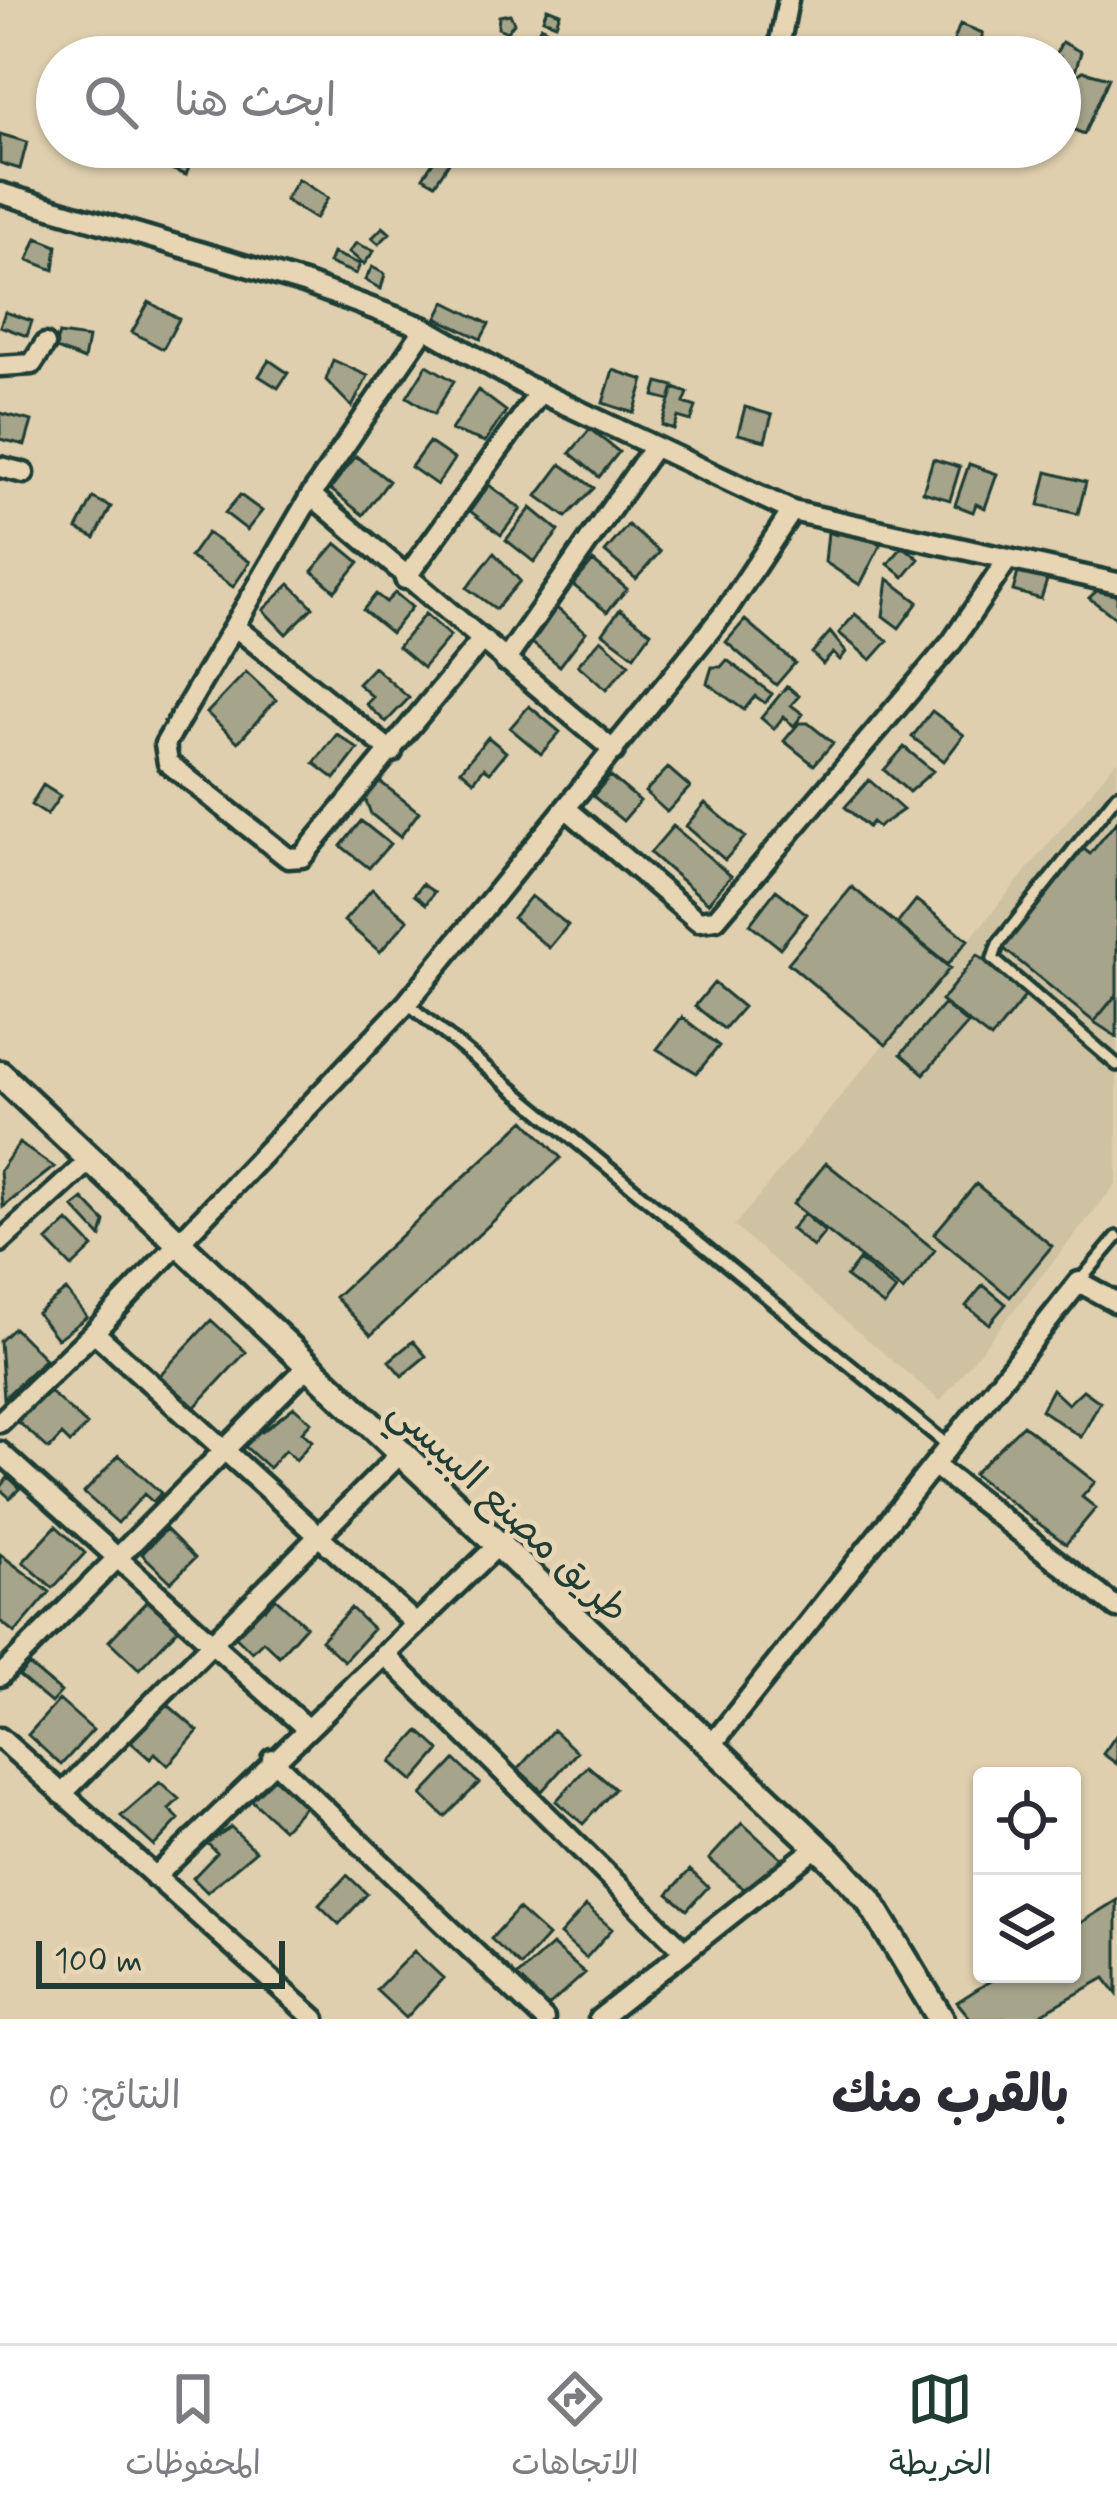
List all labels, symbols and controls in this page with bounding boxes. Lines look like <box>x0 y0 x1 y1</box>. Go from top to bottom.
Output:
search box <box>36 36 1081 168</box>
icon: search <box>78 69 144 135</box>
text: ابحث هنا <box>174 73 337 132</box>
street label: طريق مصنع البيبسي <box>373 1387 638 1640</box>
map controls <box>973 1767 1081 1983</box>
button: locate <box>973 1767 1081 1875</box>
button: layers <box>973 1875 1081 1983</box>
scale bar <box>36 1935 285 1988</box>
text: 100 m <box>54 1940 143 1984</box>
text: بالقرب منك <box>832 2064 1069 2130</box>
text: النتائج: 0 <box>48 2072 181 2123</box>
tab: المحفوظات <box>125 2366 261 2492</box>
tab: الاتجاهات <box>511 2366 639 2492</box>
tab: الخريطة <box>889 2366 992 2492</box>

